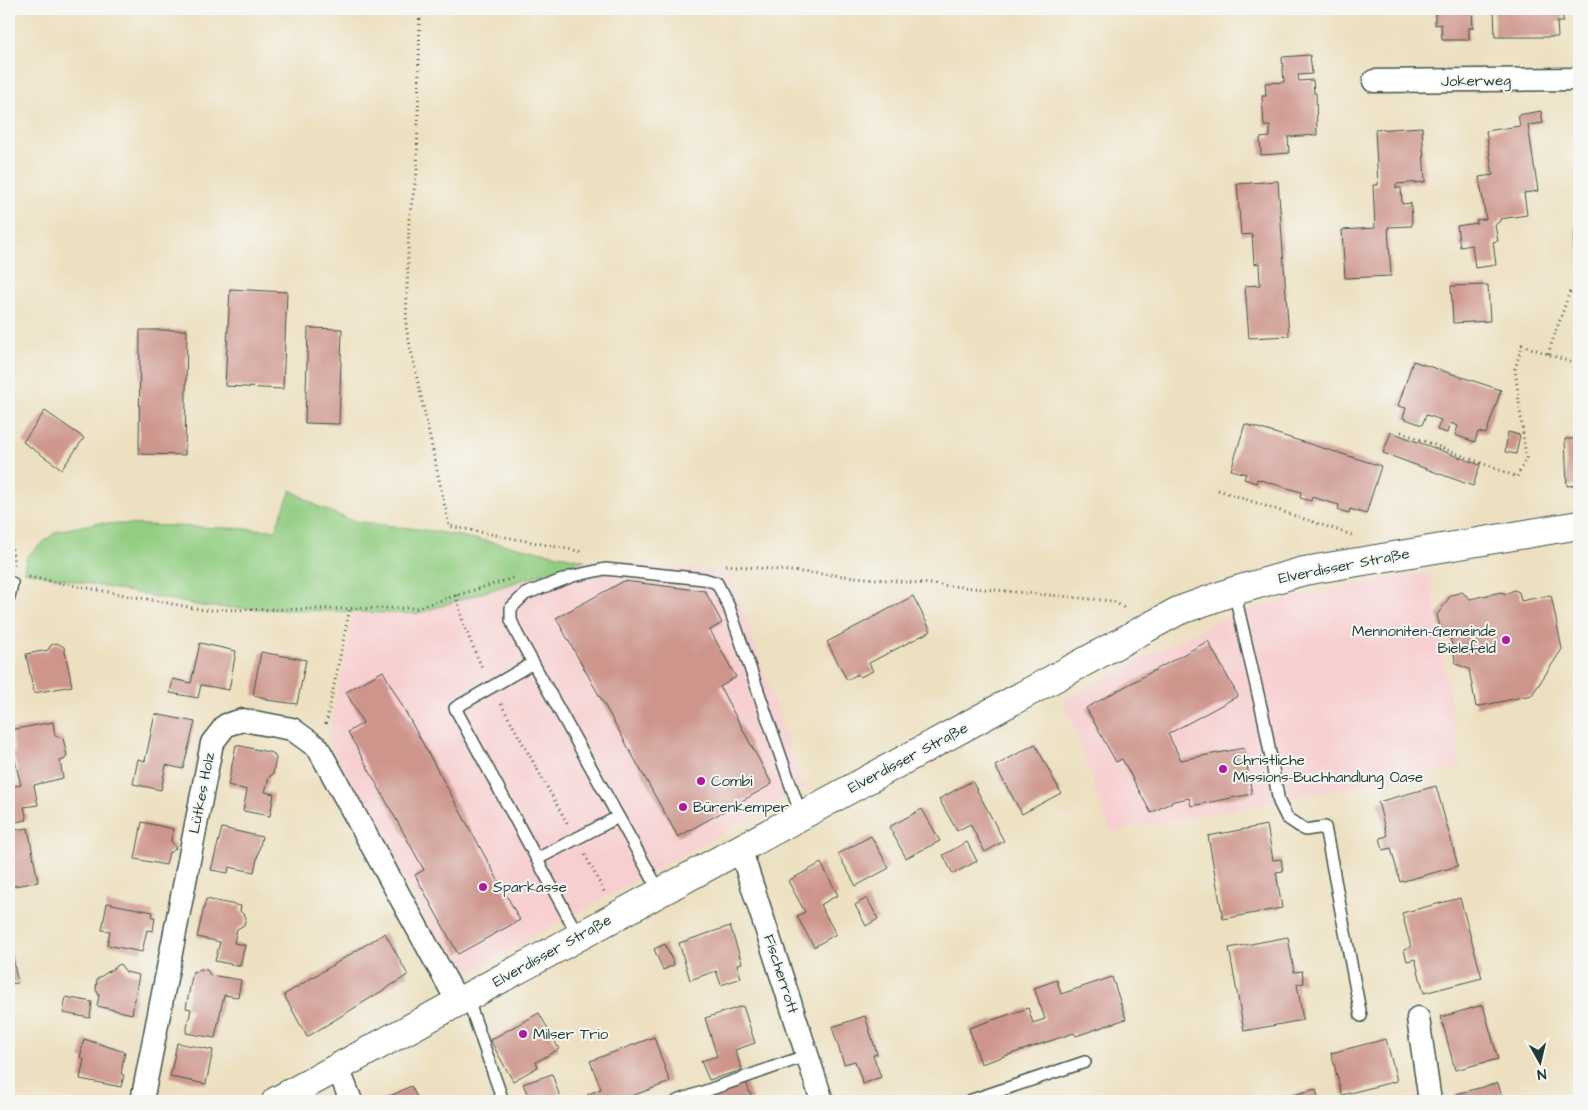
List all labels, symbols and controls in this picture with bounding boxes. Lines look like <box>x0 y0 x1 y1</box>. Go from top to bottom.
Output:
street label: Jokerweg <box>1441 70 1511 93</box>
street label: Elverdisser Straße <box>1277 543 1411 589</box>
place label: Mennoniten-Gemeinde Bielefeld <box>1352 621 1496 659</box>
marker: Mennoniten-Gemeinde Bielefeld <box>1500 634 1512 646</box>
street label: Elverdisser Straße <box>844 717 972 799</box>
street label: Lütkes Holz <box>184 750 220 835</box>
place label: Christliche Missions-Buchhandlung Oase <box>1233 750 1423 789</box>
marker: Christliche Missions-Buchhandlung Oase <box>1217 763 1229 775</box>
place label: Combi <box>711 771 753 792</box>
marker: Combi <box>695 775 707 787</box>
place label: Bürenkemper <box>693 797 789 818</box>
marker: Bürenkemper <box>677 801 689 813</box>
place label: Sparkasse <box>493 877 567 898</box>
marker: Sparkasse <box>477 881 489 893</box>
street label: Elverdisser Straße <box>489 910 615 992</box>
street label: Fischerrott <box>758 932 804 1016</box>
place label: Milser Trio <box>533 1024 609 1045</box>
marker: Milser Trio <box>517 1028 529 1040</box>
north arrow <box>1516 1038 1566 1088</box>
text: N <box>1536 1063 1547 1084</box>

